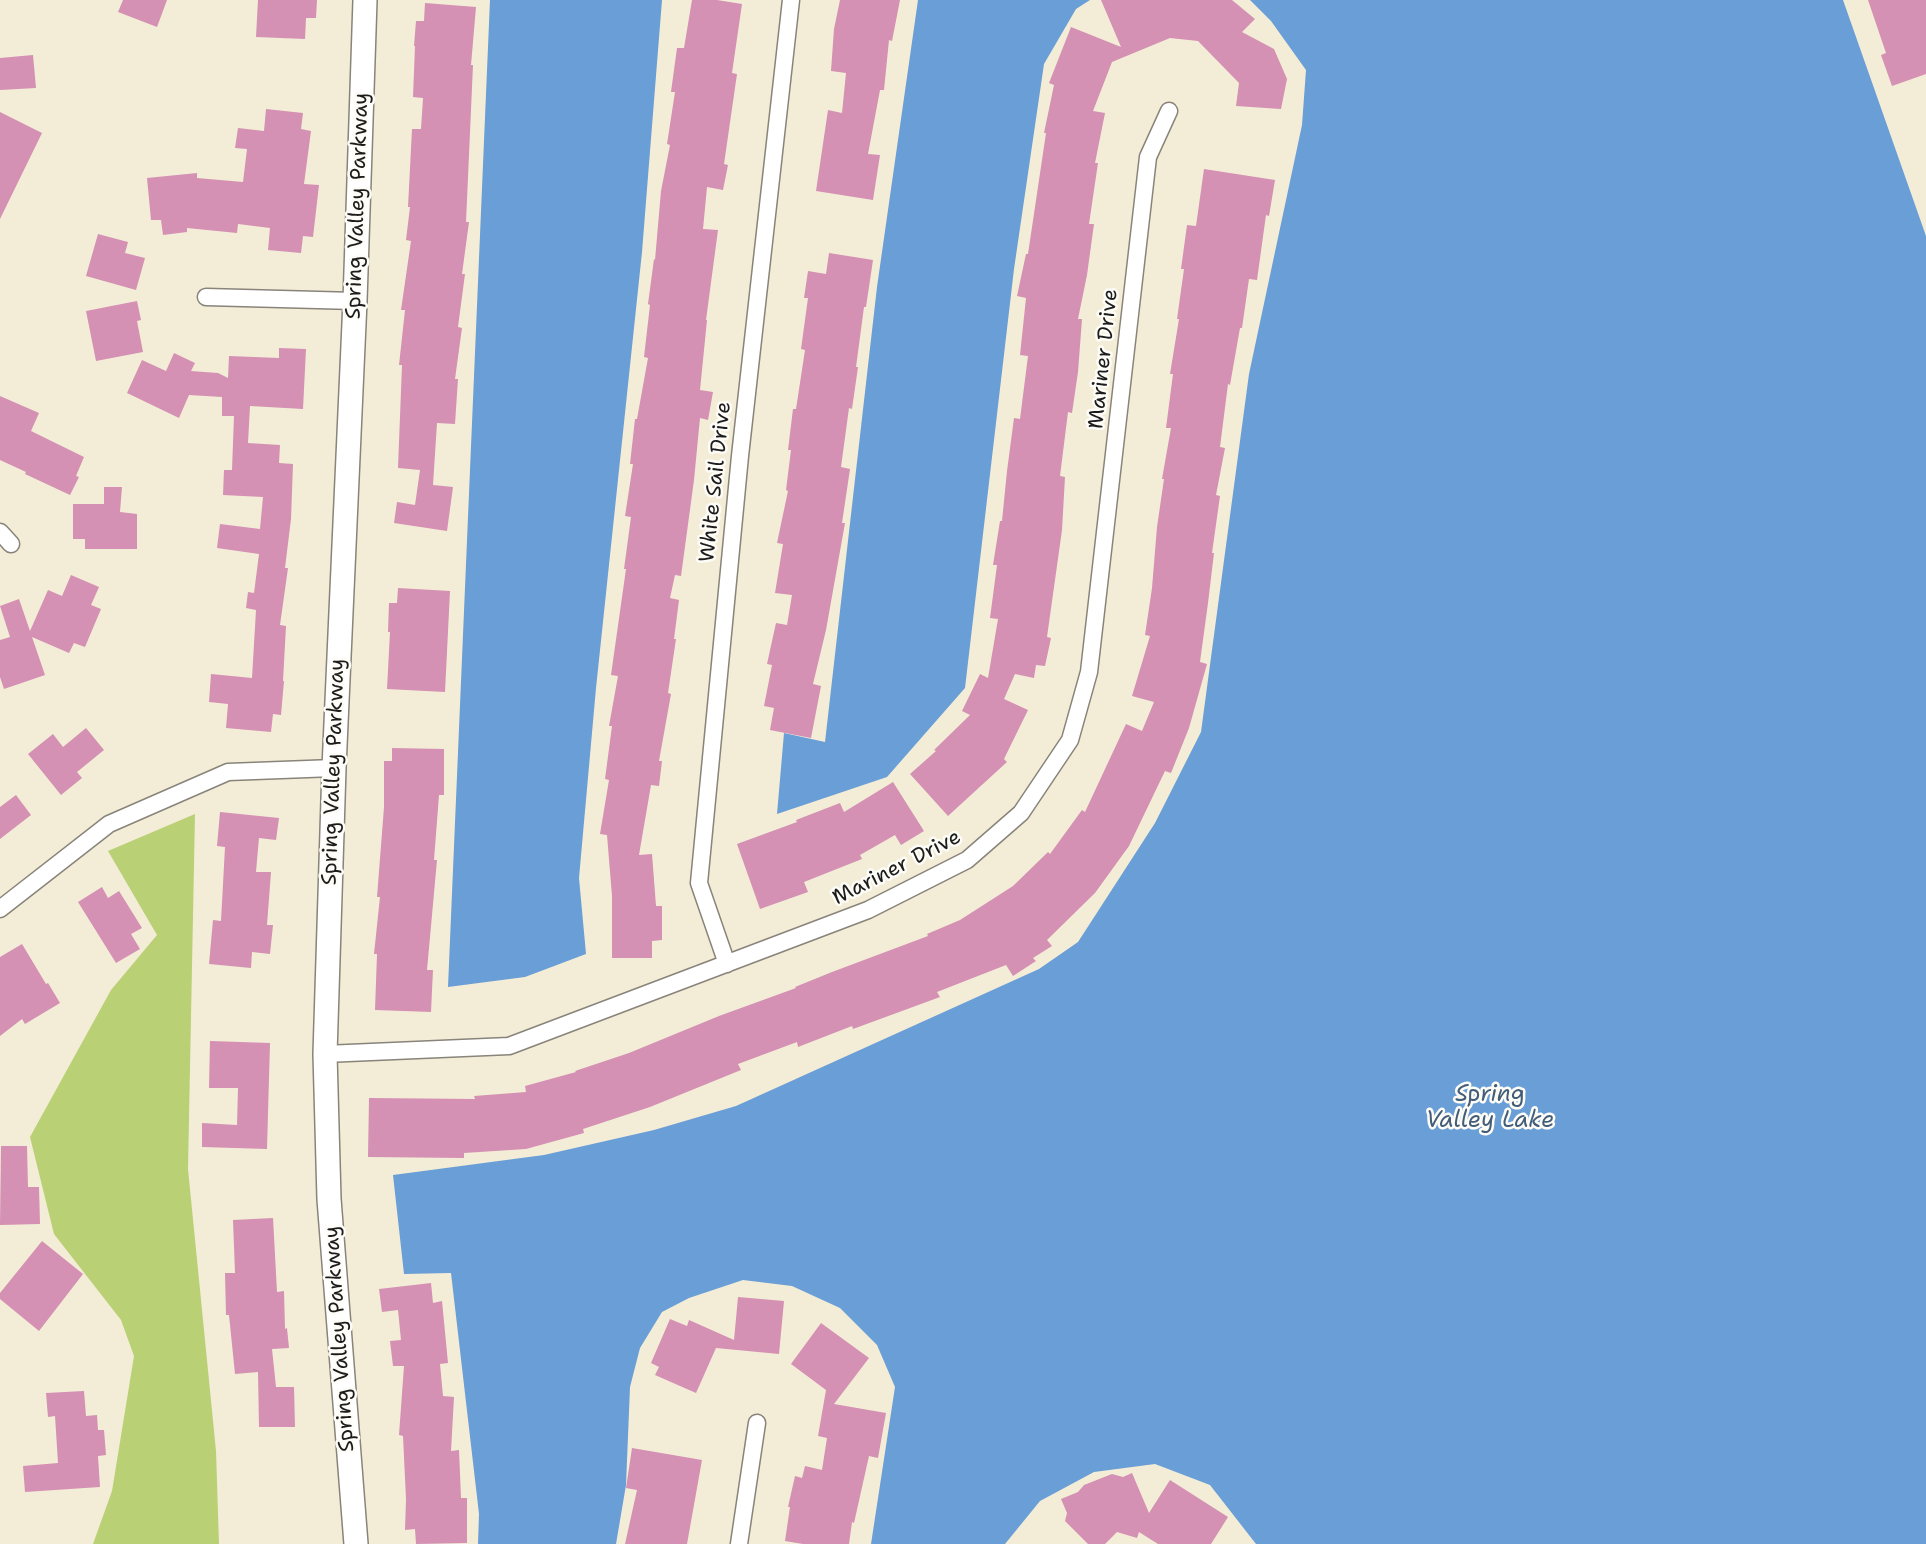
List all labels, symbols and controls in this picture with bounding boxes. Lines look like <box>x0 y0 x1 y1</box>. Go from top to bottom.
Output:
street label: Spring Valley Parkway <box>341 92 375 320</box>
street label: Mariner Drive <box>1084 288 1124 430</box>
street label: White Sail Drive <box>695 401 737 563</box>
street label: Spring Valley Parkway <box>317 658 351 886</box>
street label: Mariner Drive <box>829 825 965 911</box>
water label: Spring Valley Lake <box>1426 1081 1554 1135</box>
street label: Spring Valley Parkway <box>320 1225 360 1453</box>

